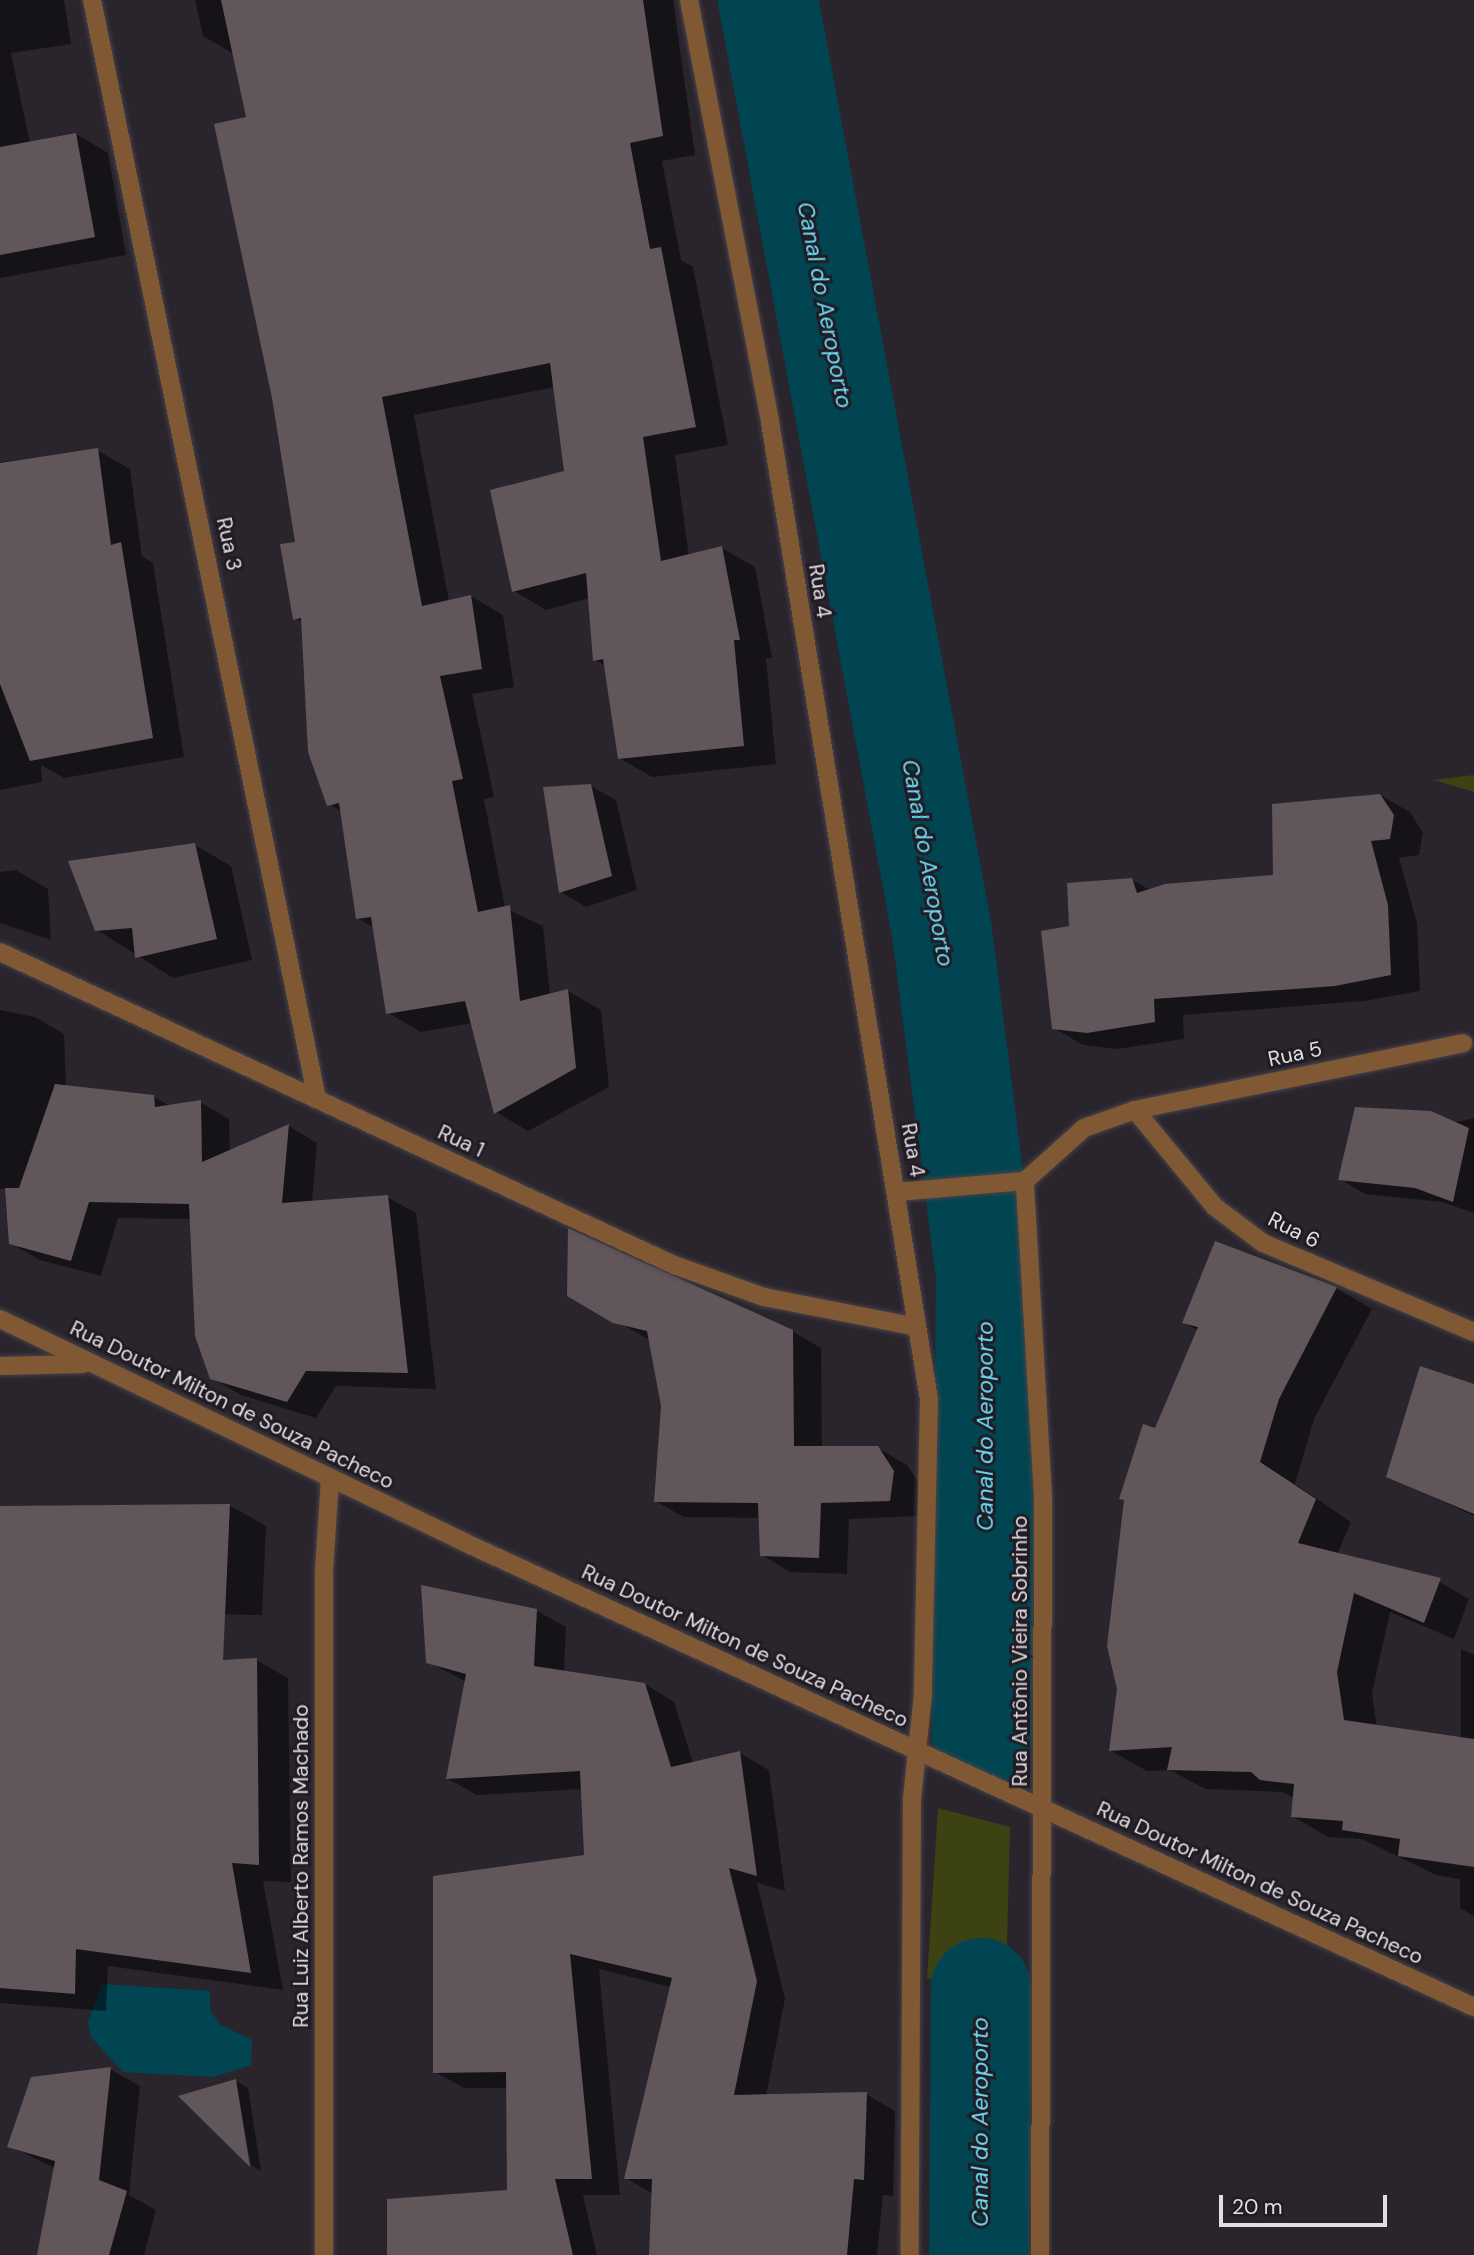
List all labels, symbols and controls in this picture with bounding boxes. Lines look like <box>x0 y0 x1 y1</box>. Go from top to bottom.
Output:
water label: Canal do Aeroporto <box>791 199 859 411</box>
street label: Rua 3 <box>211 515 247 573</box>
street label: Rua 4 <box>803 562 837 620</box>
water label: Canal do Aeroporto <box>896 757 960 969</box>
street label: Rua 5 <box>1266 1036 1324 1072</box>
street label: Rua 1 <box>434 1119 488 1163</box>
street label: Rua 4 <box>896 1121 930 1179</box>
street label: Rua 6 <box>1264 1206 1324 1254</box>
street label: Rua Doutor Milton de Souza Pacheco <box>66 1315 398 1495</box>
water label: Canal do Aeroporto <box>971 1321 999 1531</box>
street label: Rua Antônio Vieira Sobrinho <box>1007 1515 1033 1787</box>
street label: Rua Doutor Milton de Souza Pacheco <box>578 1559 912 1733</box>
street label: Rua Luiz Alberto Ramos Machado <box>288 1704 314 2028</box>
street label: Rua Doutor Milton de Souza Pacheco <box>1093 1796 1427 1970</box>
water label: Canal do Aeroporto <box>966 2017 994 2227</box>
scale bar <box>1222 2182 1390 2226</box>
text: 20 m <box>1232 2193 1283 2221</box>

